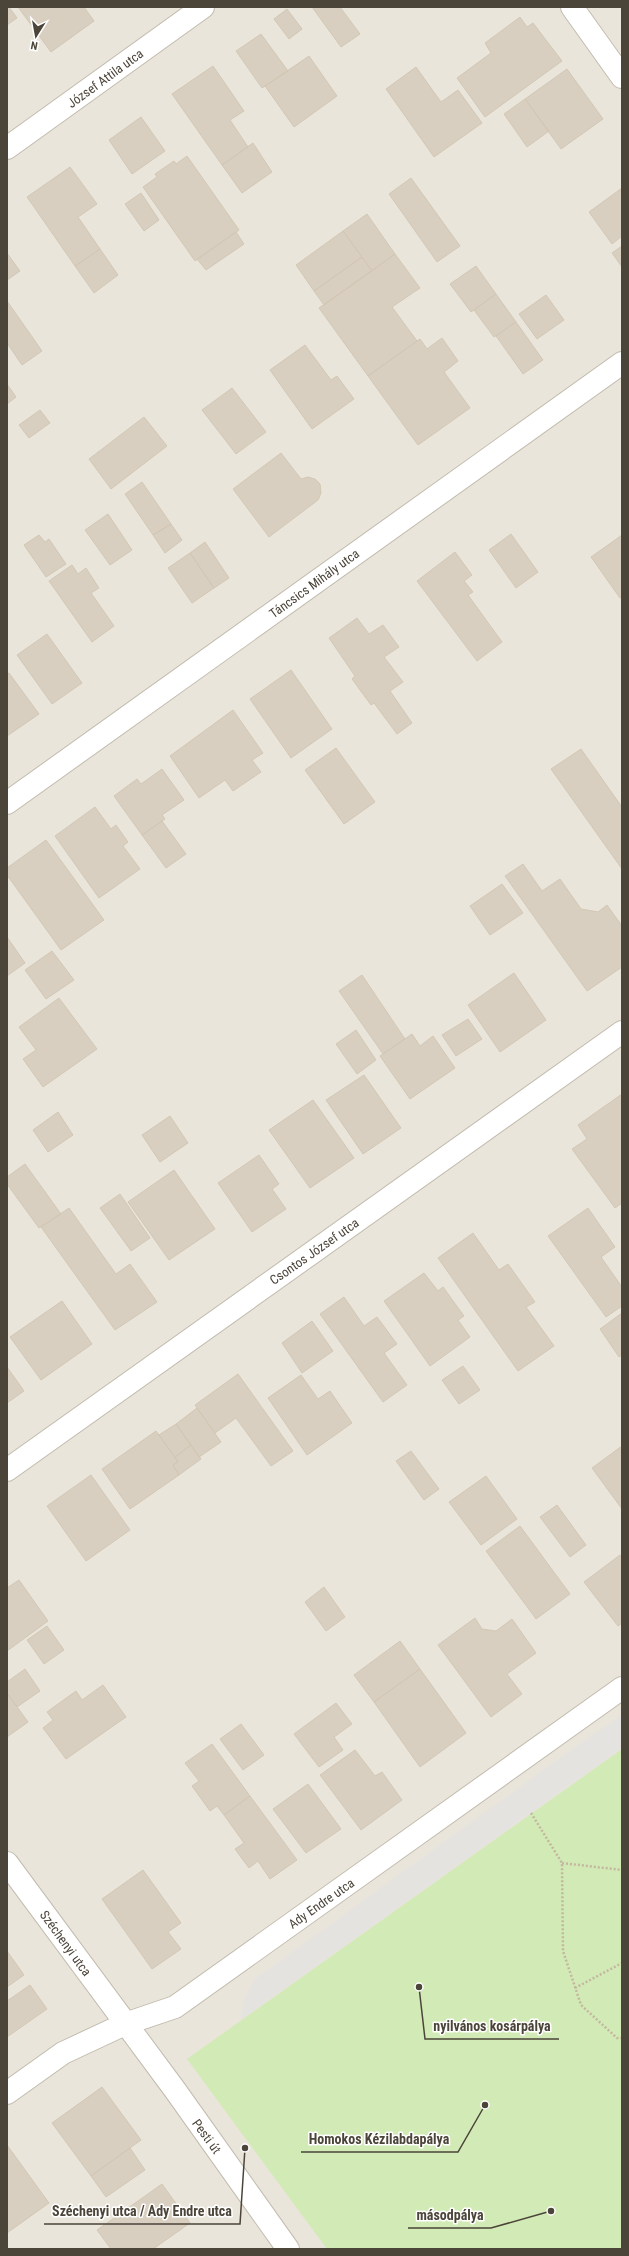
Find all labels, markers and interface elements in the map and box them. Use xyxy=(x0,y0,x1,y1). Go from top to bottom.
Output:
north arrow xyxy=(16,16,56,56)
text: N xyxy=(29,38,39,52)
street label: József Attila utca xyxy=(64,46,146,111)
street label: Táncsics Mihály utca xyxy=(266,546,362,621)
street label: Csontos József utca xyxy=(267,1215,362,1288)
street label: Ady Endre utca xyxy=(286,1875,357,1932)
street label: Széchenyi utca xyxy=(37,1908,94,1979)
callout: nyilvános kosárpálya xyxy=(425,2013,559,2039)
text: nyilvános kosárpálya xyxy=(433,2018,551,2034)
street label: Pesti út xyxy=(189,2116,224,2157)
callout: Homokos Kézilabdapálya xyxy=(301,2126,458,2152)
text: Homokos Kézilabdapálya xyxy=(309,2131,450,2147)
callout: Széchenyi utca / Ady Endre utca xyxy=(44,2198,240,2224)
callout: másodpálya xyxy=(408,2202,491,2228)
text: Széchenyi utca / Ady Endre utca xyxy=(52,2203,232,2219)
text: másodpálya xyxy=(416,2207,484,2223)

